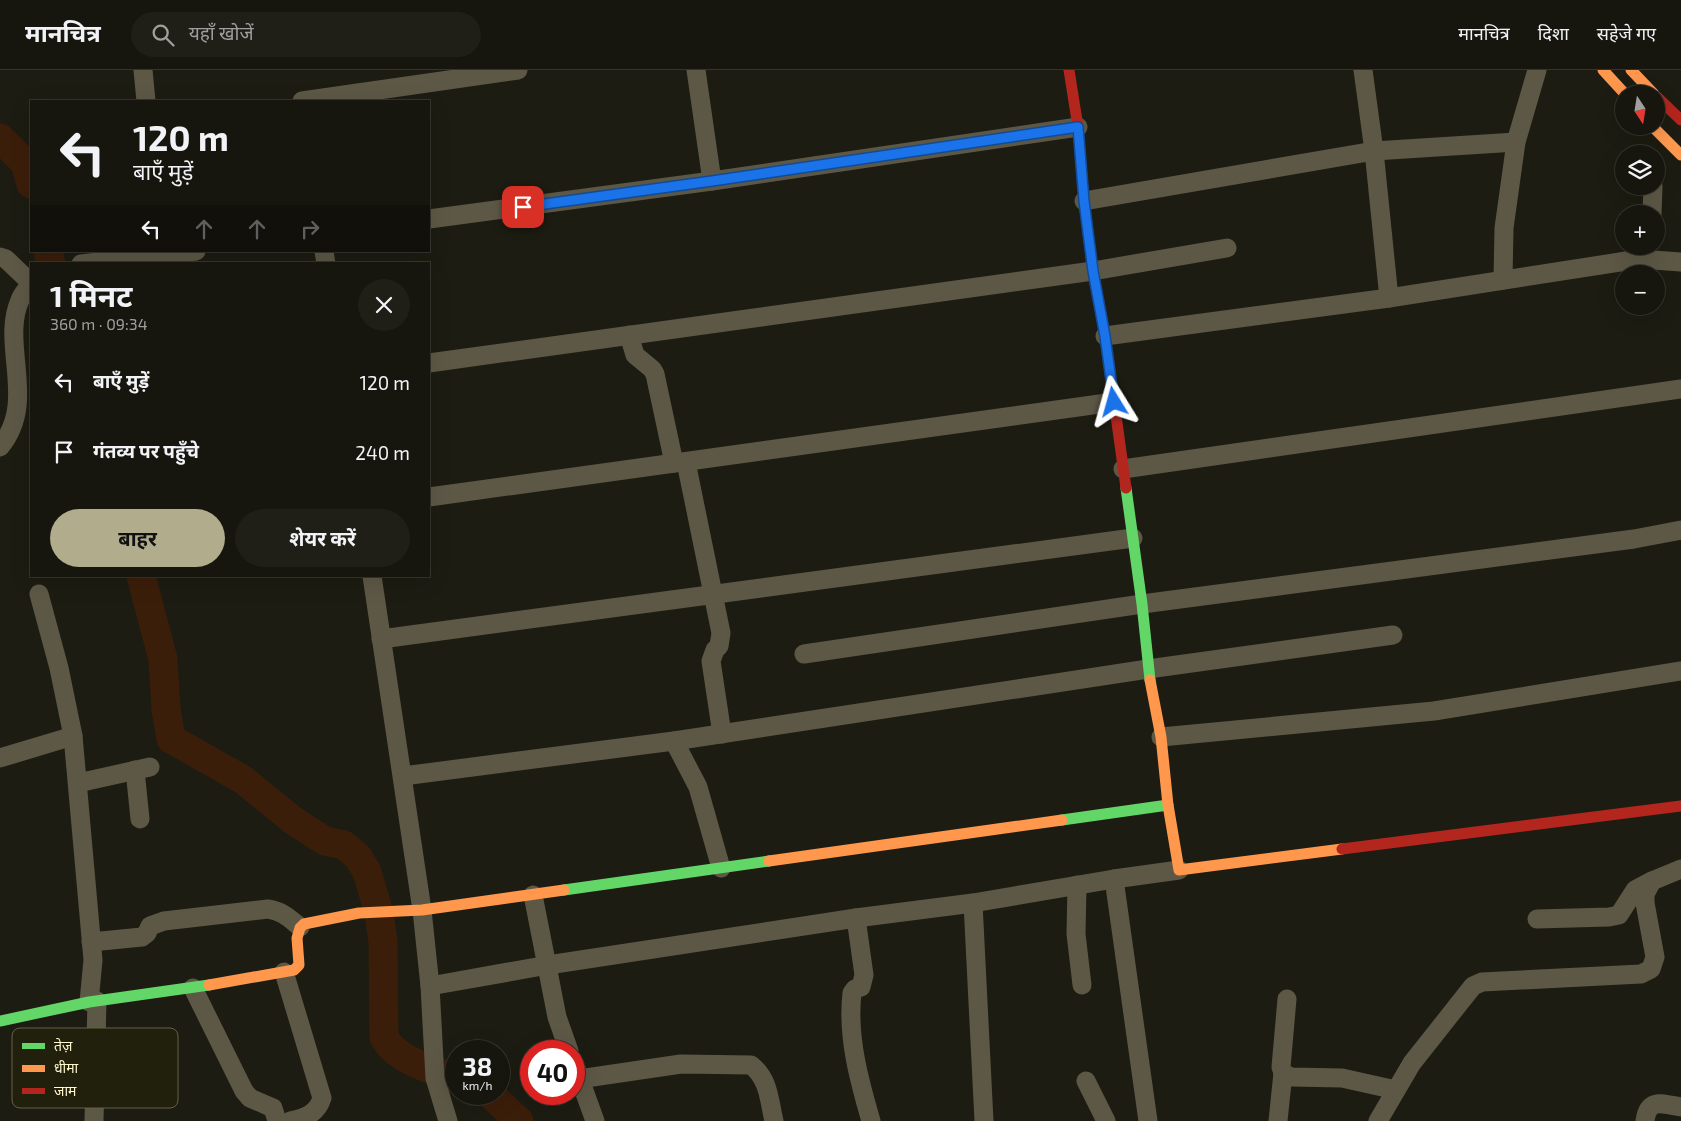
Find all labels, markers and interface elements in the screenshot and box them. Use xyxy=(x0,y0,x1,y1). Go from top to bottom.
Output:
search box xyxy=(131,12,481,57)
text: मानचित्र xyxy=(25,18,101,47)
icon: search xyxy=(149,21,177,49)
text: यहाँ खोजें xyxy=(189,21,254,44)
text: मानचित्र xyxy=(1458,22,1510,44)
text: दिशा xyxy=(1538,22,1569,44)
text: सहेजे गए xyxy=(1597,22,1656,44)
north arrow xyxy=(1615,85,1665,135)
map controls xyxy=(1615,85,1665,315)
text: 120 m xyxy=(133,116,229,158)
icon: left xyxy=(50,120,115,185)
button: layers xyxy=(1615,145,1665,195)
text: बाएँ मुड़ें xyxy=(133,158,193,184)
pin xyxy=(502,186,544,228)
icon: arrive xyxy=(509,193,537,221)
button: + xyxy=(1615,205,1665,255)
icon: left xyxy=(137,215,165,243)
icon: ahead xyxy=(190,215,218,243)
icon: ahead xyxy=(243,215,271,243)
icon: right xyxy=(296,215,324,243)
button: − xyxy=(1615,265,1665,315)
text: 1 मिनट xyxy=(50,277,132,313)
button: close xyxy=(358,279,410,331)
text: 360 m · 09:34 xyxy=(50,314,148,333)
icon: left xyxy=(50,368,78,396)
text: बाएँ मुड़ें xyxy=(93,369,149,392)
text: 120 m xyxy=(359,371,410,394)
position arrow xyxy=(1087,375,1139,427)
icon: arrive xyxy=(50,438,78,466)
text: गंतव्य पर पहुँचे xyxy=(93,439,199,462)
text: 240 m xyxy=(355,441,410,464)
button: बाहर xyxy=(50,509,225,567)
button: शेयर करें xyxy=(235,509,410,567)
legend xyxy=(12,1028,178,1108)
text: तेज़ xyxy=(54,1037,73,1054)
speed limit sign: 40 xyxy=(520,1040,585,1105)
text: 38 xyxy=(463,1051,492,1081)
text: धीमा xyxy=(54,1059,79,1076)
text: km/h xyxy=(463,1078,492,1092)
text: जाम xyxy=(54,1082,77,1099)

